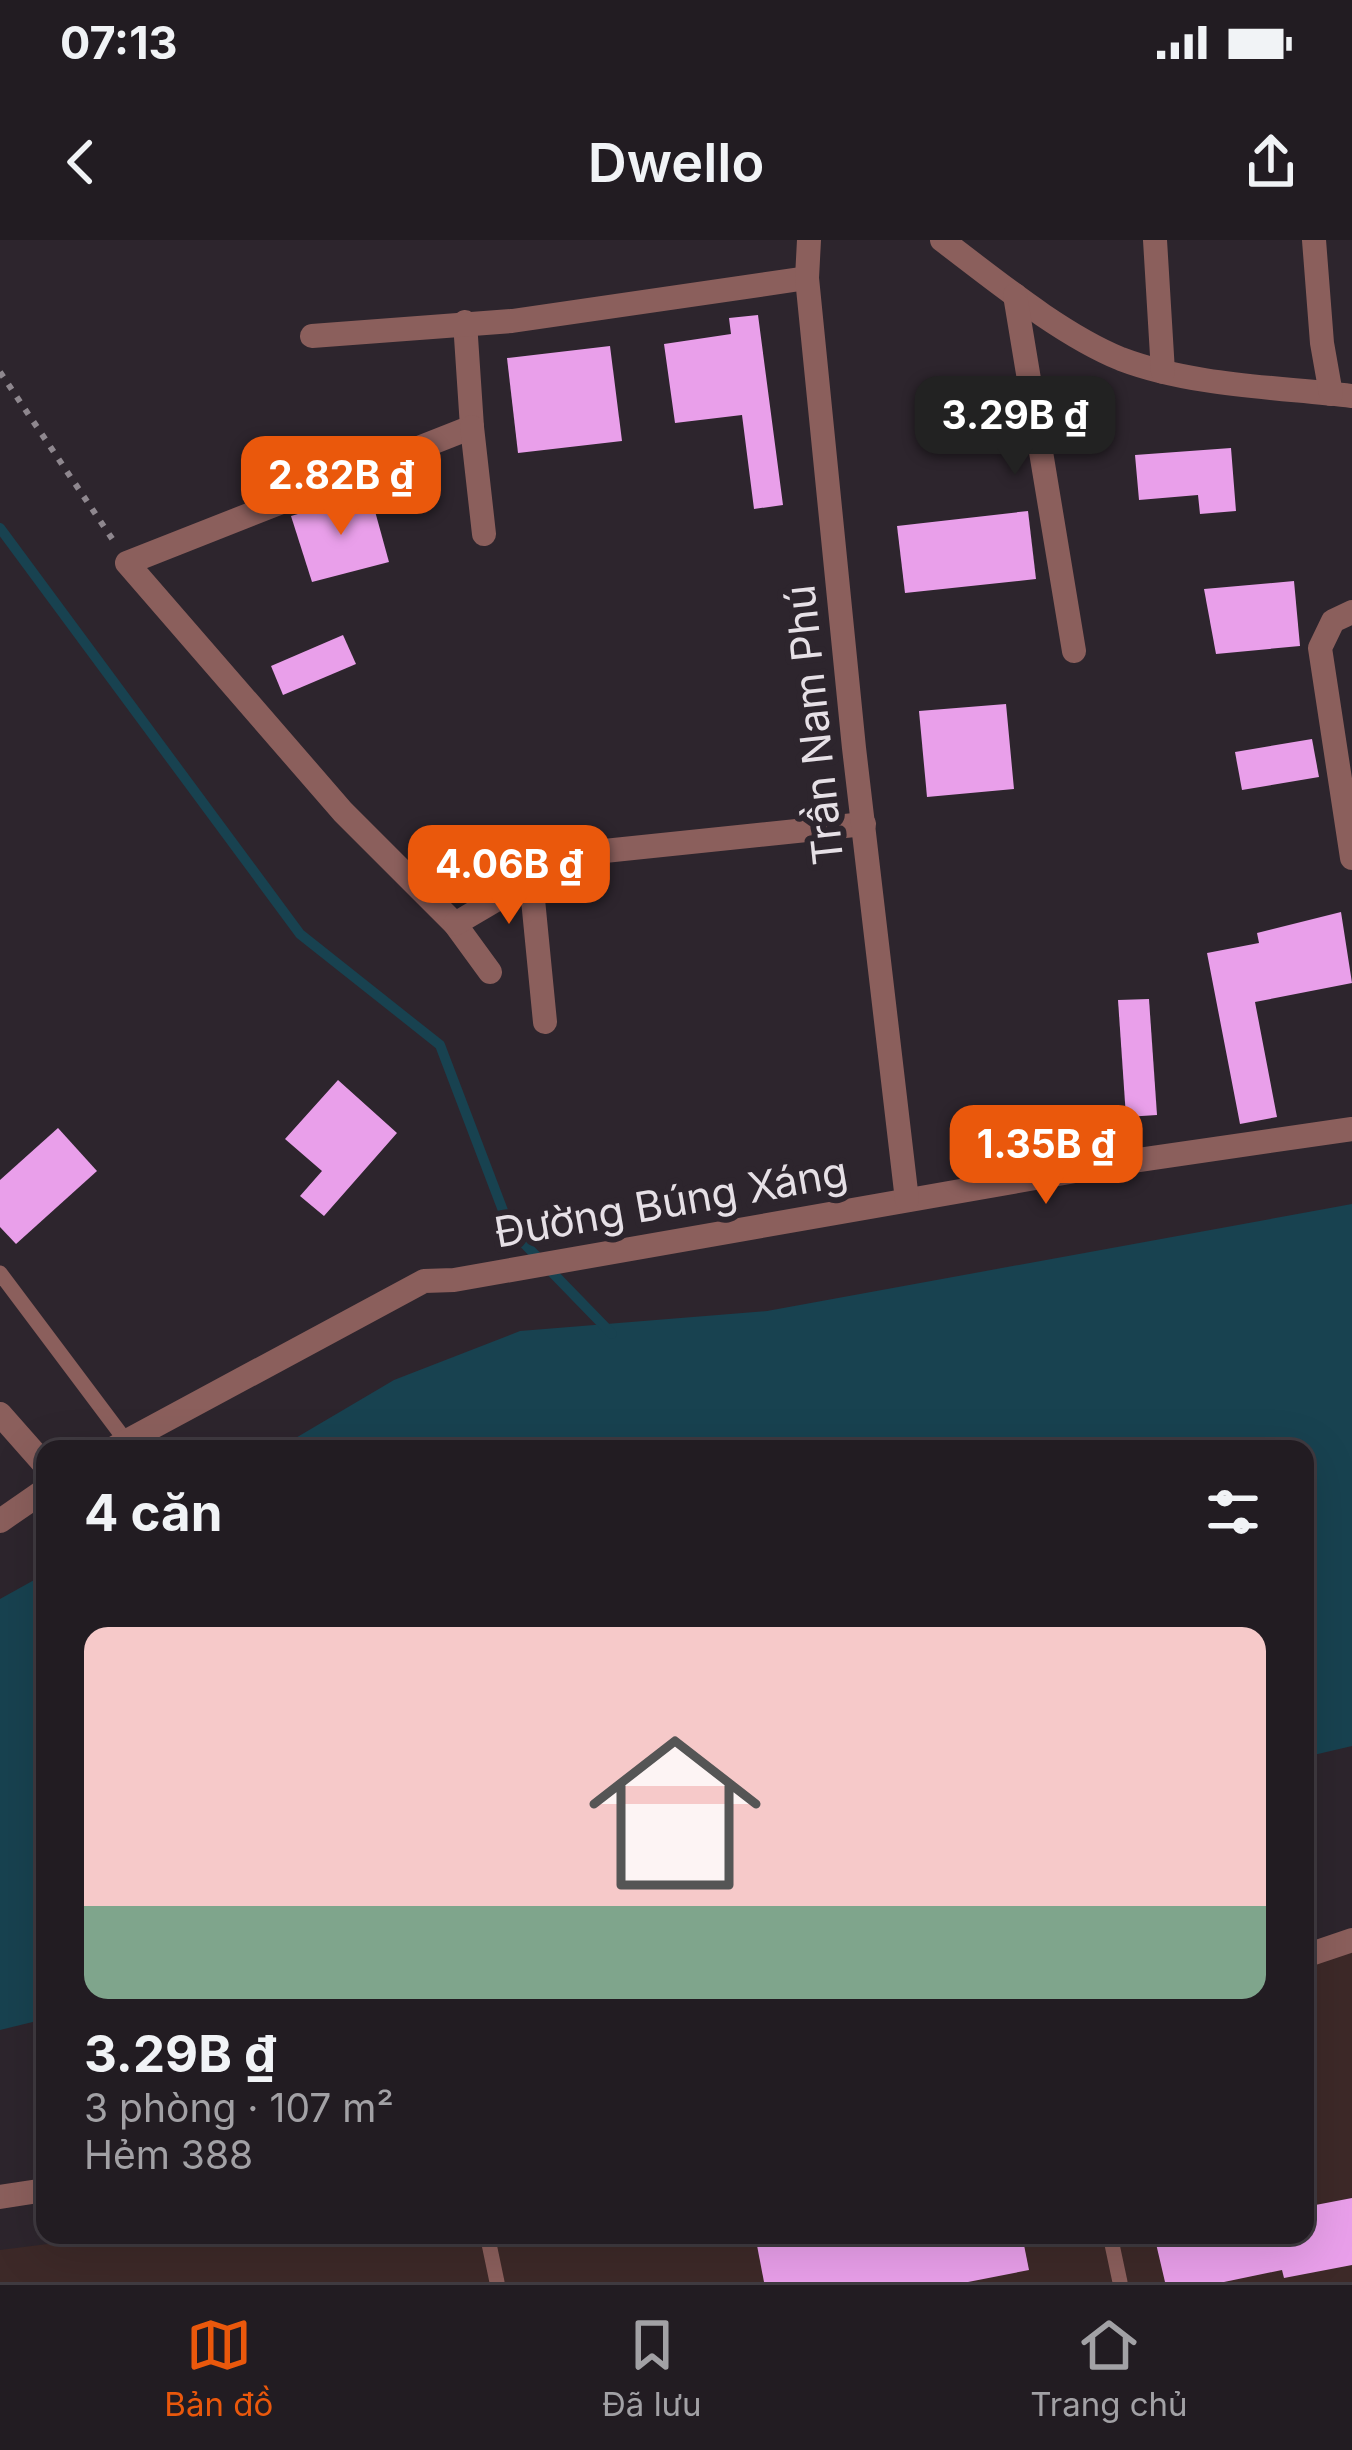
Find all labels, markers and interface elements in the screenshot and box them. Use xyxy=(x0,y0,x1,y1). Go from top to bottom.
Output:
text: 07:13 xyxy=(60,15,178,70)
icon: back xyxy=(48,129,114,195)
icon: share xyxy=(1238,129,1304,195)
text: Dwello xyxy=(588,130,764,195)
pin: 3.29B ₫ xyxy=(904,376,1126,478)
text: 3.29B ₫ xyxy=(942,391,1088,438)
pin: 2.82B ₫ xyxy=(230,436,452,538)
text: 2.82B ₫ xyxy=(268,451,414,498)
street label: Trần Nam Phú xyxy=(773,583,854,867)
pin: 4.06B ₫ xyxy=(398,825,620,927)
text: 4.06B ₫ xyxy=(435,840,583,887)
pin: 1.35B ₫ xyxy=(935,1105,1157,1207)
text: 1.35B ₫ xyxy=(977,1120,1115,1167)
street label: Đường Búng Xáng xyxy=(490,1145,851,1258)
icon: filters xyxy=(1200,1479,1266,1545)
text: 4 căn xyxy=(84,1482,222,1543)
icon: home xyxy=(567,1705,783,1921)
text: 3.29B ₫ xyxy=(84,2023,276,2084)
text: 3 phòng · 107 m² xyxy=(84,2084,394,2131)
text: Hẻm 388 xyxy=(84,2131,253,2178)
tab: Bản đồ xyxy=(164,2312,273,2424)
tab: Đã lưu xyxy=(602,2312,702,2424)
tab: Trang chủ xyxy=(1030,2312,1188,2424)

